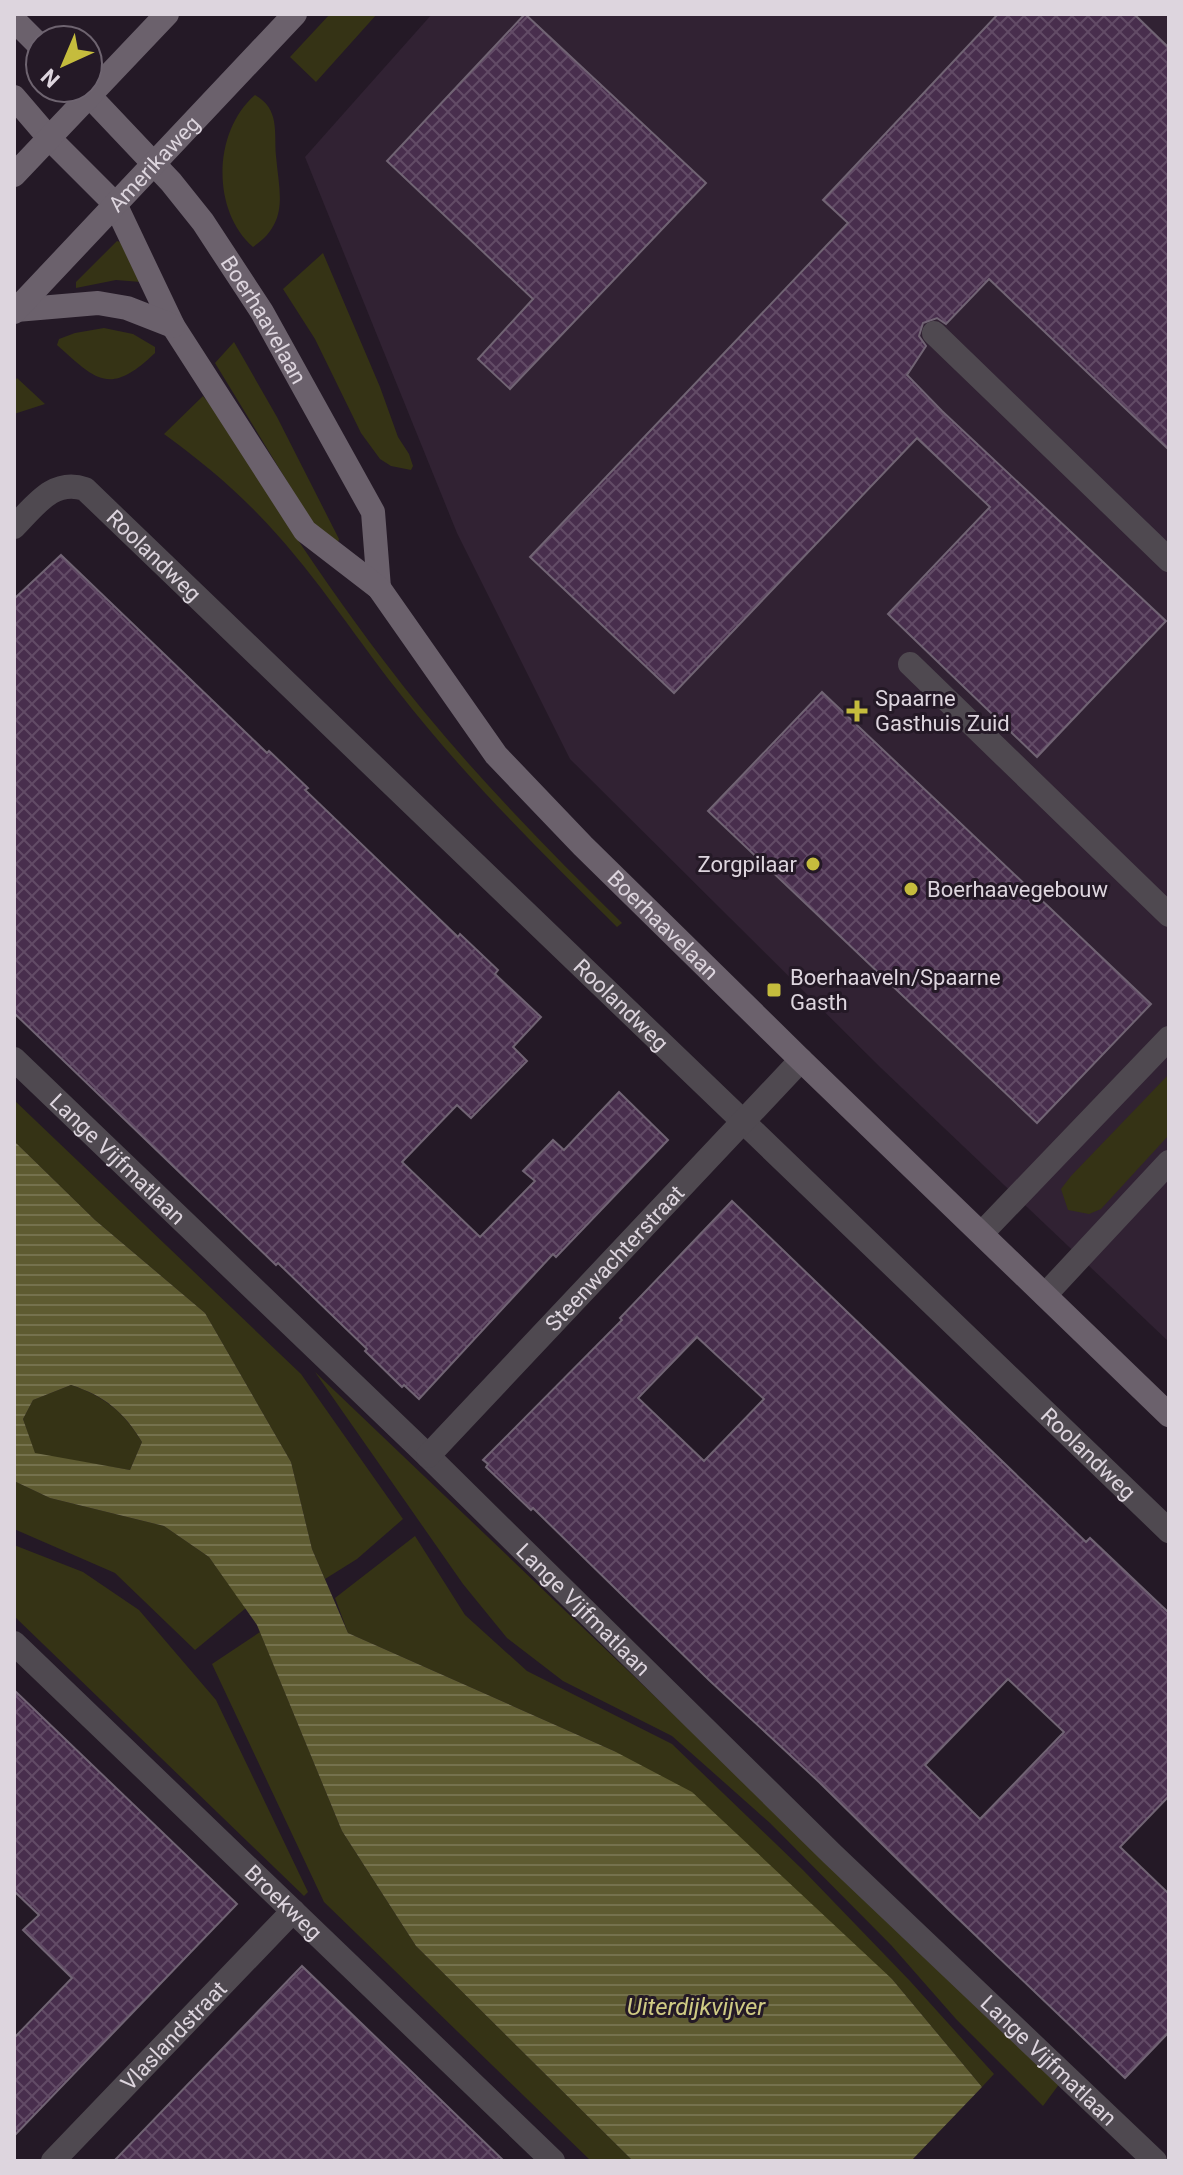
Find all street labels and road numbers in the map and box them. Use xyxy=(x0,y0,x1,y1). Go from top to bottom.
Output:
street label: Amerikaweg xyxy=(103,111,205,217)
street label: Boerhaavelaan xyxy=(216,251,311,388)
street label: Roolandweg xyxy=(101,505,206,607)
street label: Boerhaavelaan xyxy=(603,866,724,985)
street label: Roolandweg xyxy=(569,954,673,1056)
street label: Lange Vijfmatlaan xyxy=(45,1089,190,1230)
street label: Steenwachterstraat xyxy=(540,1180,689,1336)
street label: Roolandweg xyxy=(1036,1403,1140,1505)
street label: Lange Vijfmatlaan xyxy=(511,1538,655,1681)
street label: Broekweg xyxy=(240,1860,327,1945)
street label: Vlaslandstraat xyxy=(116,1976,232,2095)
street label: Lange Vijfmatlaan xyxy=(976,1990,1122,2131)

